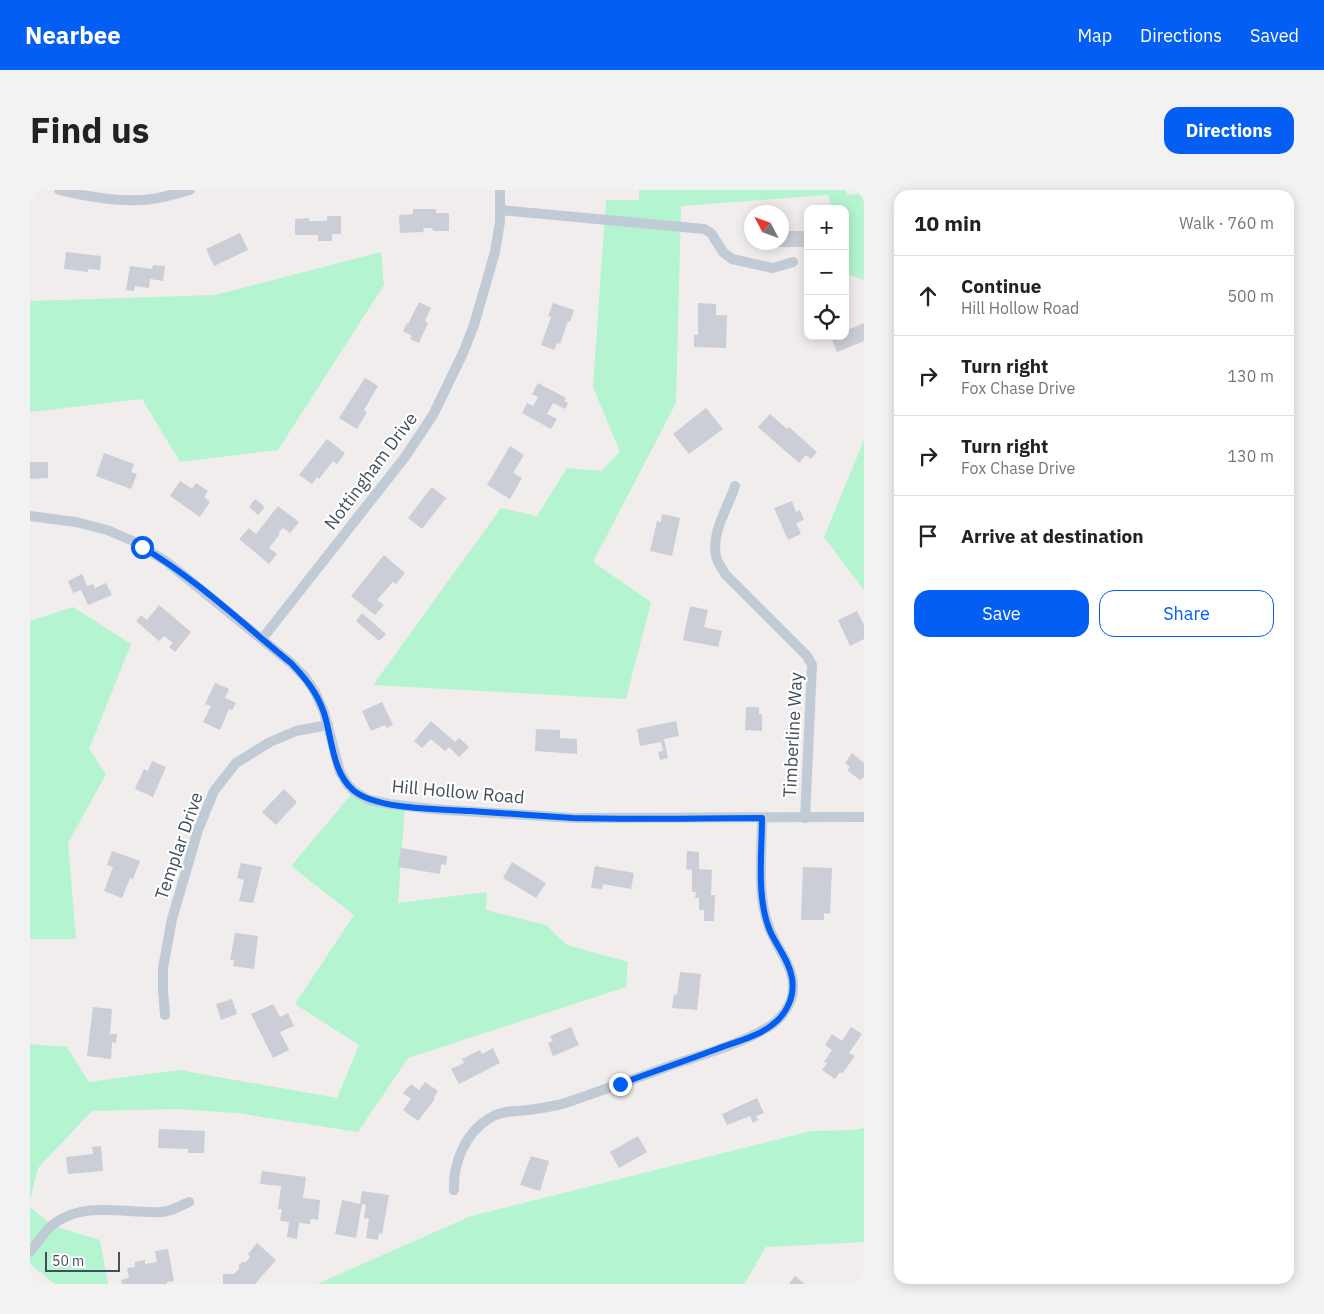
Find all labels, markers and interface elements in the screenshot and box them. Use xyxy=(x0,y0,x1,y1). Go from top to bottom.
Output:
text: Nearbee xyxy=(25,19,121,51)
text: Map xyxy=(1077,24,1112,47)
text: Directions xyxy=(1140,24,1222,47)
text: Saved xyxy=(1250,24,1299,47)
text: Find us xyxy=(30,107,149,153)
button: Directions xyxy=(1164,107,1294,154)
north arrow xyxy=(744,205,789,250)
map controls xyxy=(804,205,849,340)
button: + xyxy=(804,205,849,250)
text: 10 min xyxy=(914,209,981,237)
text: Walk · 760 m xyxy=(1179,213,1274,233)
button: − xyxy=(804,250,849,295)
text: Continue xyxy=(961,274,1041,298)
icon: ahead xyxy=(914,282,942,310)
text: 500 m xyxy=(1227,286,1274,306)
button: locate xyxy=(804,295,849,340)
text: Hill Hollow Road xyxy=(961,298,1079,318)
text: Turn right xyxy=(961,354,1048,378)
icon: right xyxy=(914,362,942,390)
text: 130 m xyxy=(1227,366,1274,386)
text: Fox Chase Drive xyxy=(961,378,1075,398)
street label: Nottingham Drive xyxy=(319,407,422,534)
text: Turn right xyxy=(961,434,1048,458)
icon: right xyxy=(914,442,942,470)
text: 130 m xyxy=(1227,446,1274,466)
text: Fox Chase Drive xyxy=(961,458,1075,478)
icon: arrive xyxy=(914,522,942,550)
text: Arrive at destination xyxy=(961,524,1144,548)
route start xyxy=(131,536,154,559)
button: Save xyxy=(914,590,1089,637)
button: Share xyxy=(1099,590,1274,637)
street label: Timberline Way xyxy=(778,672,807,798)
street label: Hill Hollow Road xyxy=(391,774,525,809)
street label: Templar Drive xyxy=(149,789,208,903)
route end xyxy=(609,1073,632,1096)
scale bar xyxy=(45,1249,120,1272)
text: 50 m xyxy=(52,1252,84,1270)

